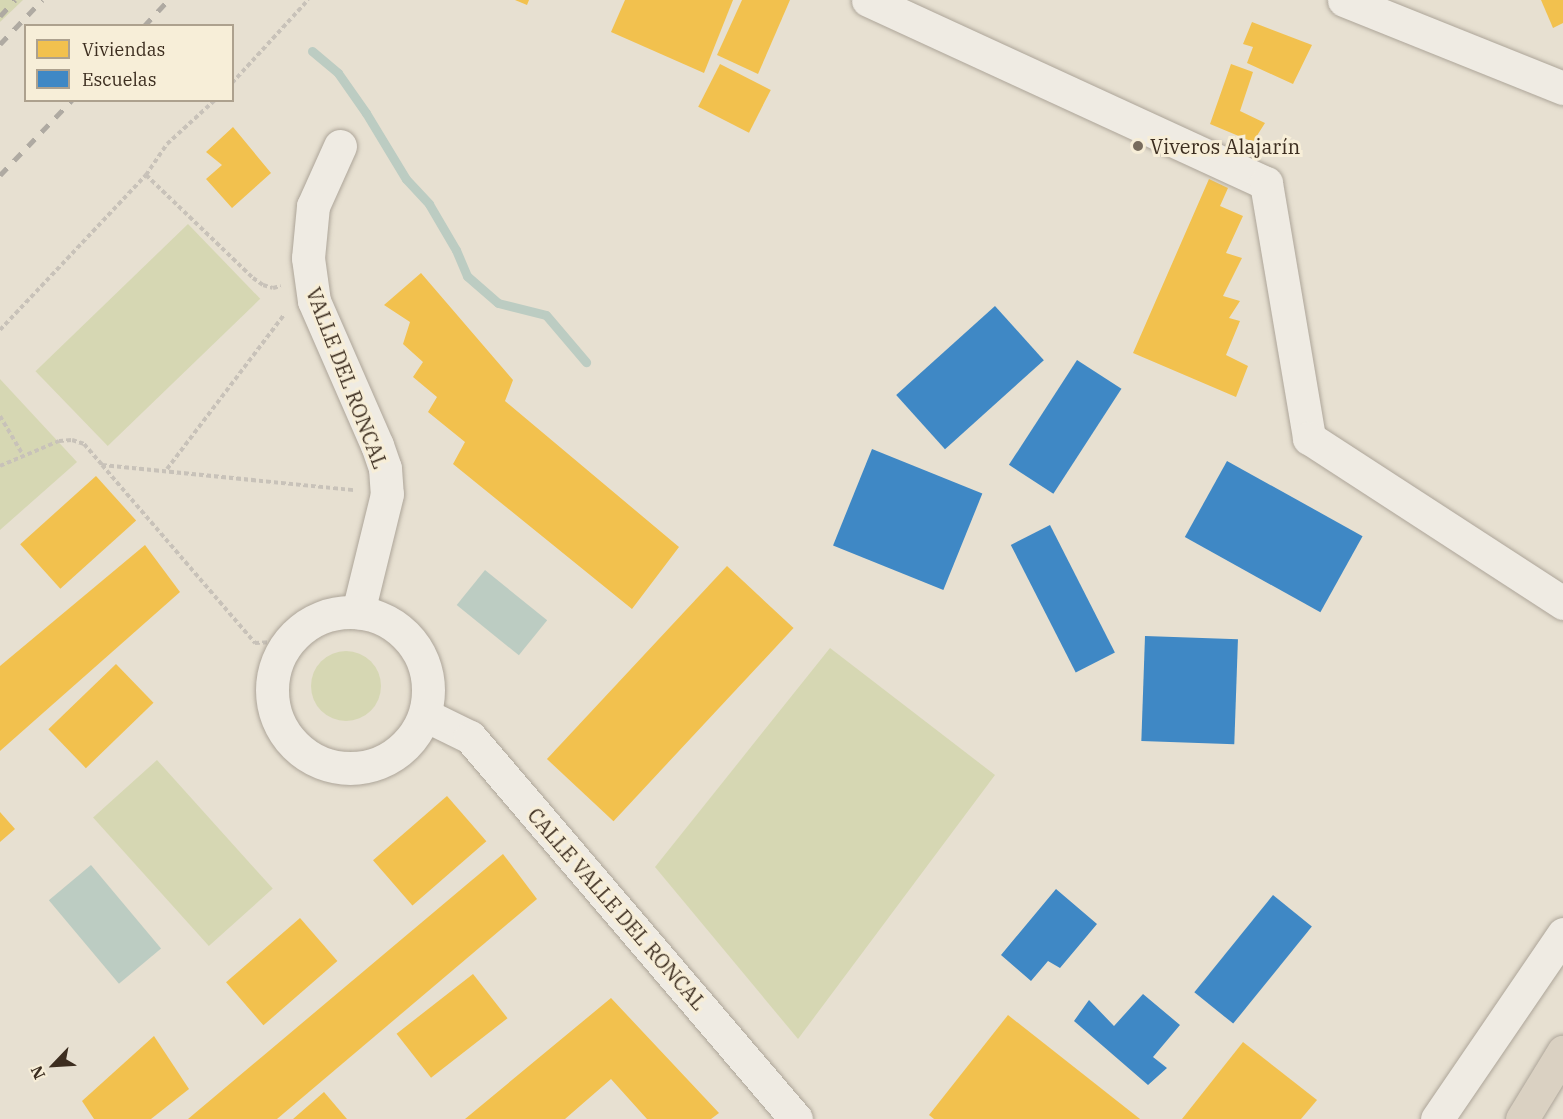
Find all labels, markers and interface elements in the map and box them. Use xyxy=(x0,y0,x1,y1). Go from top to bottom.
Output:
legend xyxy=(24,24,234,102)
text: Viviendas xyxy=(82,38,165,61)
text: Escuelas xyxy=(82,68,156,91)
place label: Viveros Alajarín xyxy=(1150,134,1300,158)
marker: Viveros Alajarín xyxy=(1131,139,1145,153)
street label: VALLE DEL RONCAL xyxy=(301,284,393,472)
street label: CALLE VALLE DEL RONCAL xyxy=(523,803,711,1015)
north arrow xyxy=(24,1035,84,1095)
text: N xyxy=(26,1063,49,1083)

